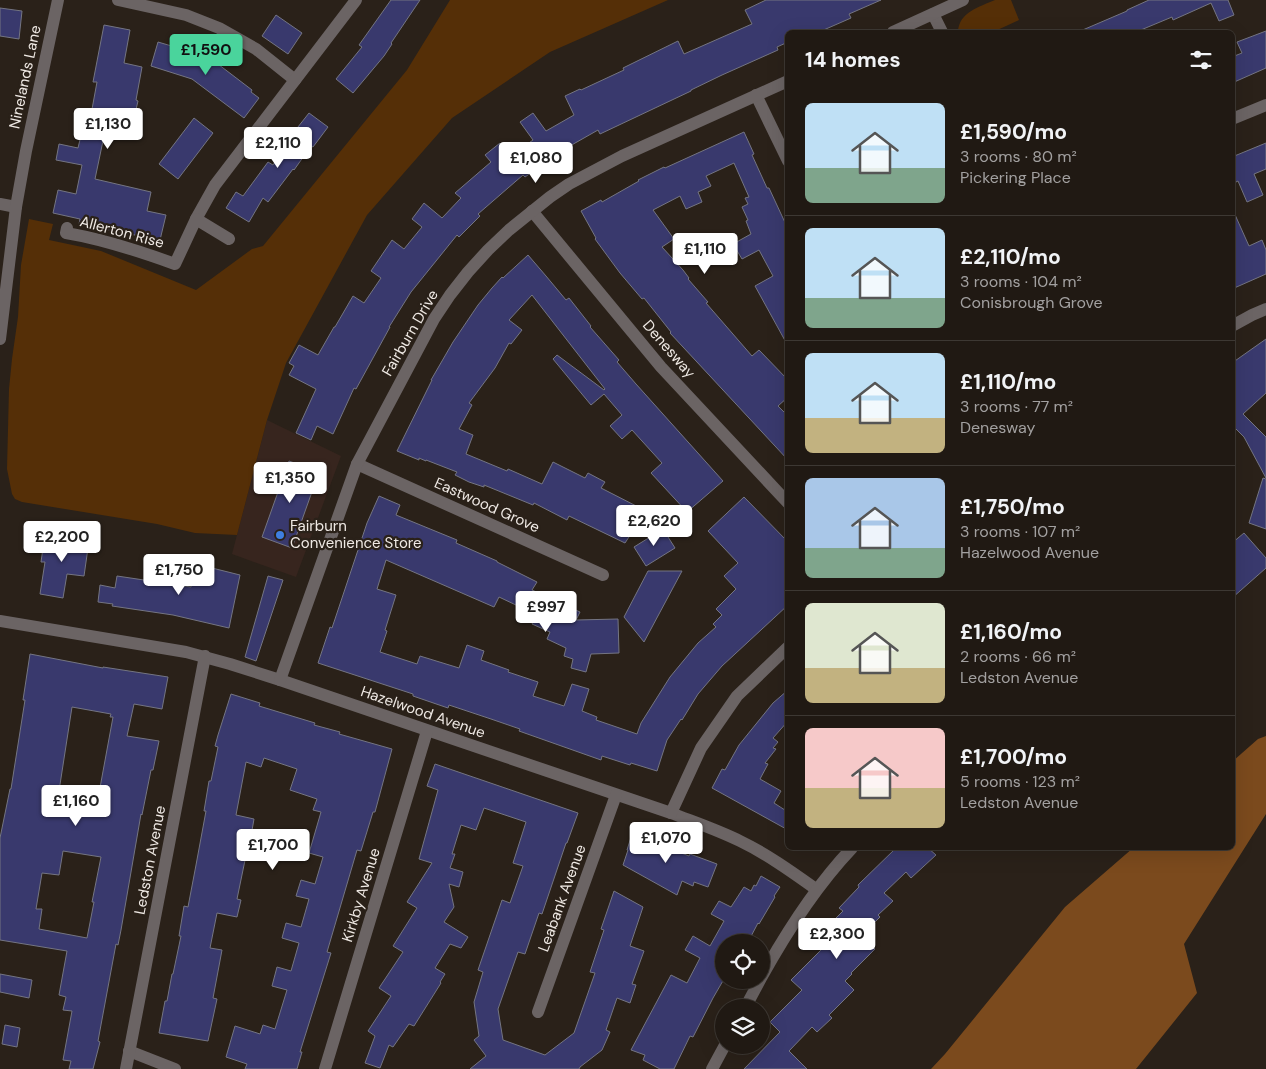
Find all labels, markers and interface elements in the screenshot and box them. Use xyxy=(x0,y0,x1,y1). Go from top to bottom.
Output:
street label: Ninelands Lane xyxy=(4,23,46,131)
pin: £1,590 xyxy=(165,34,247,76)
text: £1,590 xyxy=(181,39,231,60)
text: 14 homes xyxy=(805,46,901,74)
icon: filters xyxy=(1187,46,1215,74)
pin: £1,130 xyxy=(67,108,149,150)
text: £1,130 xyxy=(85,113,131,134)
text: £1,590/mo xyxy=(960,118,1067,146)
icon: home xyxy=(845,123,905,183)
pin: £2,110 xyxy=(237,126,319,169)
text: £2,110 xyxy=(255,132,301,153)
pin: £1,080 xyxy=(495,142,577,184)
text: 3 rooms · 80 m² xyxy=(960,146,1077,167)
text: £1,080 xyxy=(510,147,562,168)
text: Pickering Place xyxy=(960,167,1071,188)
street label: Allerton Rise xyxy=(78,211,166,253)
pin: £1,110 xyxy=(664,232,746,275)
text: £1,110 xyxy=(684,238,726,259)
text: £2,110/mo xyxy=(960,243,1061,271)
icon: home xyxy=(845,248,905,308)
text: 3 rooms · 104 m² xyxy=(960,271,1082,292)
street label: Fairburn Drive xyxy=(377,286,443,380)
text: Conisbrough Grove xyxy=(960,292,1103,313)
street label: Denesway xyxy=(638,316,700,383)
text: £1,110/mo xyxy=(960,368,1056,396)
icon: home xyxy=(845,373,905,433)
text: 3 rooms · 77 m² xyxy=(960,396,1073,417)
text: Denesway xyxy=(960,417,1035,438)
pin: £1,350 xyxy=(249,462,331,504)
text: £1,350 xyxy=(265,467,315,488)
street label: Eastwood Grove xyxy=(431,473,543,537)
text: £1,750/mo xyxy=(960,493,1065,521)
icon: home xyxy=(845,498,905,558)
pin: £2,620 xyxy=(613,504,695,547)
text: £2,620 xyxy=(627,510,681,531)
place label: Fairburn Convenience Store xyxy=(290,516,422,553)
pin: £2,200 xyxy=(21,520,103,563)
text: 3 rooms · 107 m² xyxy=(960,521,1080,542)
text: £2,200 xyxy=(35,526,89,547)
marker: Fairburn Convenience Store xyxy=(274,529,286,541)
text: Hazelwood Avenue xyxy=(960,542,1099,563)
pin: £1,750 xyxy=(138,554,220,596)
text: £1,750 xyxy=(154,559,204,580)
pin: £997 xyxy=(516,590,576,633)
text: £997 xyxy=(527,596,565,617)
text: £1,160/mo xyxy=(960,618,1062,646)
icon: home xyxy=(845,623,905,683)
text: 2 rooms · 66 m² xyxy=(960,646,1076,667)
text: Ledston Avenue xyxy=(960,667,1078,688)
street label: Hazelwood Avenue xyxy=(358,681,488,743)
text: £1,700/mo xyxy=(960,743,1067,771)
icon: home xyxy=(845,748,905,808)
text: 5 rooms · 123 m² xyxy=(960,771,1080,792)
pin: £1,160 xyxy=(35,784,117,827)
text: £1,160 xyxy=(52,790,100,811)
text: Ledston Avenue xyxy=(960,792,1078,813)
street label: Ledston Avenue xyxy=(130,804,170,916)
pin: £1,070 xyxy=(625,822,707,864)
text: £1,070 xyxy=(641,827,691,848)
pin: £1,700 xyxy=(232,828,314,871)
text: £1,700 xyxy=(248,834,298,855)
street label: Leabank Avenue xyxy=(533,842,591,954)
street label: Kirkby Avenue xyxy=(337,845,385,945)
pin: £2,300 xyxy=(796,918,878,960)
text: £2,300 xyxy=(809,923,865,944)
map controls xyxy=(715,934,770,1054)
button: locate xyxy=(715,934,770,989)
button: layers xyxy=(715,999,770,1054)

